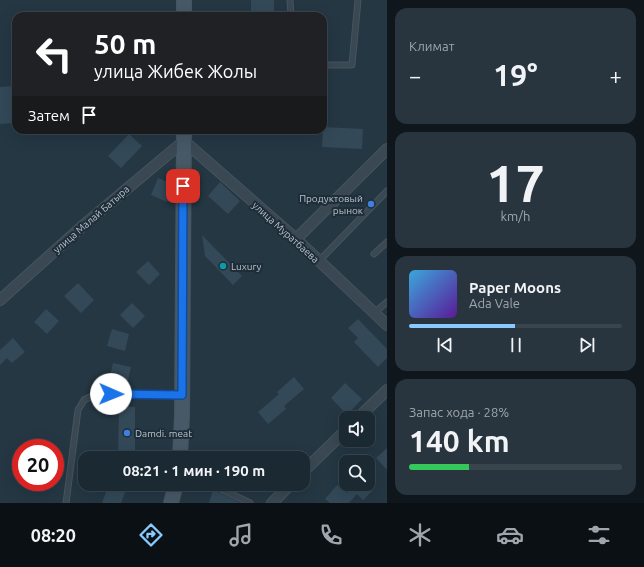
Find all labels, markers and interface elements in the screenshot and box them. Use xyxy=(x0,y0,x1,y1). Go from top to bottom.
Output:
icon: left xyxy=(28,28,80,80)
text: 50 m xyxy=(94,28,156,59)
text: Климат xyxy=(409,39,454,53)
text: 19° xyxy=(493,58,538,92)
text: улица Жибек Жолы xyxy=(94,61,257,81)
text: − xyxy=(409,63,421,88)
text: + xyxy=(610,63,622,88)
icon: arrive xyxy=(78,104,100,126)
text: Затем xyxy=(28,107,70,124)
text: 17 xyxy=(486,154,545,212)
pin xyxy=(166,169,200,203)
icon: arrive xyxy=(172,175,194,197)
street label: улица Малай Батыра xyxy=(51,183,131,255)
place label: Продуктовый рынок xyxy=(299,193,363,216)
marker: Продуктовый рынок xyxy=(366,199,376,209)
street label: улица Муратбаева xyxy=(250,200,321,265)
text: km/h xyxy=(500,209,531,223)
marker: Luxury xyxy=(218,261,228,271)
place label: Luxury xyxy=(231,261,262,272)
text: Paper Moons xyxy=(469,279,561,296)
text: Ada Vale xyxy=(469,296,520,310)
icon: previous xyxy=(434,334,456,356)
icon: pause xyxy=(505,334,527,356)
icon: next xyxy=(576,334,598,356)
position arrow xyxy=(90,373,132,415)
text: Запас хода · 28% xyxy=(409,405,509,419)
map controls xyxy=(339,411,375,491)
button: sound xyxy=(339,411,375,447)
text: 140 km xyxy=(409,424,510,458)
marker: Damdi. meat xyxy=(122,428,132,438)
place label: Damdi. meat xyxy=(135,428,192,439)
speed limit sign: 20 xyxy=(12,439,64,491)
button: search xyxy=(339,455,375,491)
text: 08:21 · 1 мин · 190 m xyxy=(123,462,265,479)
icon: directions xyxy=(137,521,165,549)
icon: music xyxy=(227,521,255,549)
icon: phone xyxy=(317,521,345,549)
icon: climate xyxy=(406,521,434,549)
icon: car xyxy=(496,521,524,549)
icon: filters xyxy=(585,521,613,549)
text: 08:20 xyxy=(31,525,76,545)

